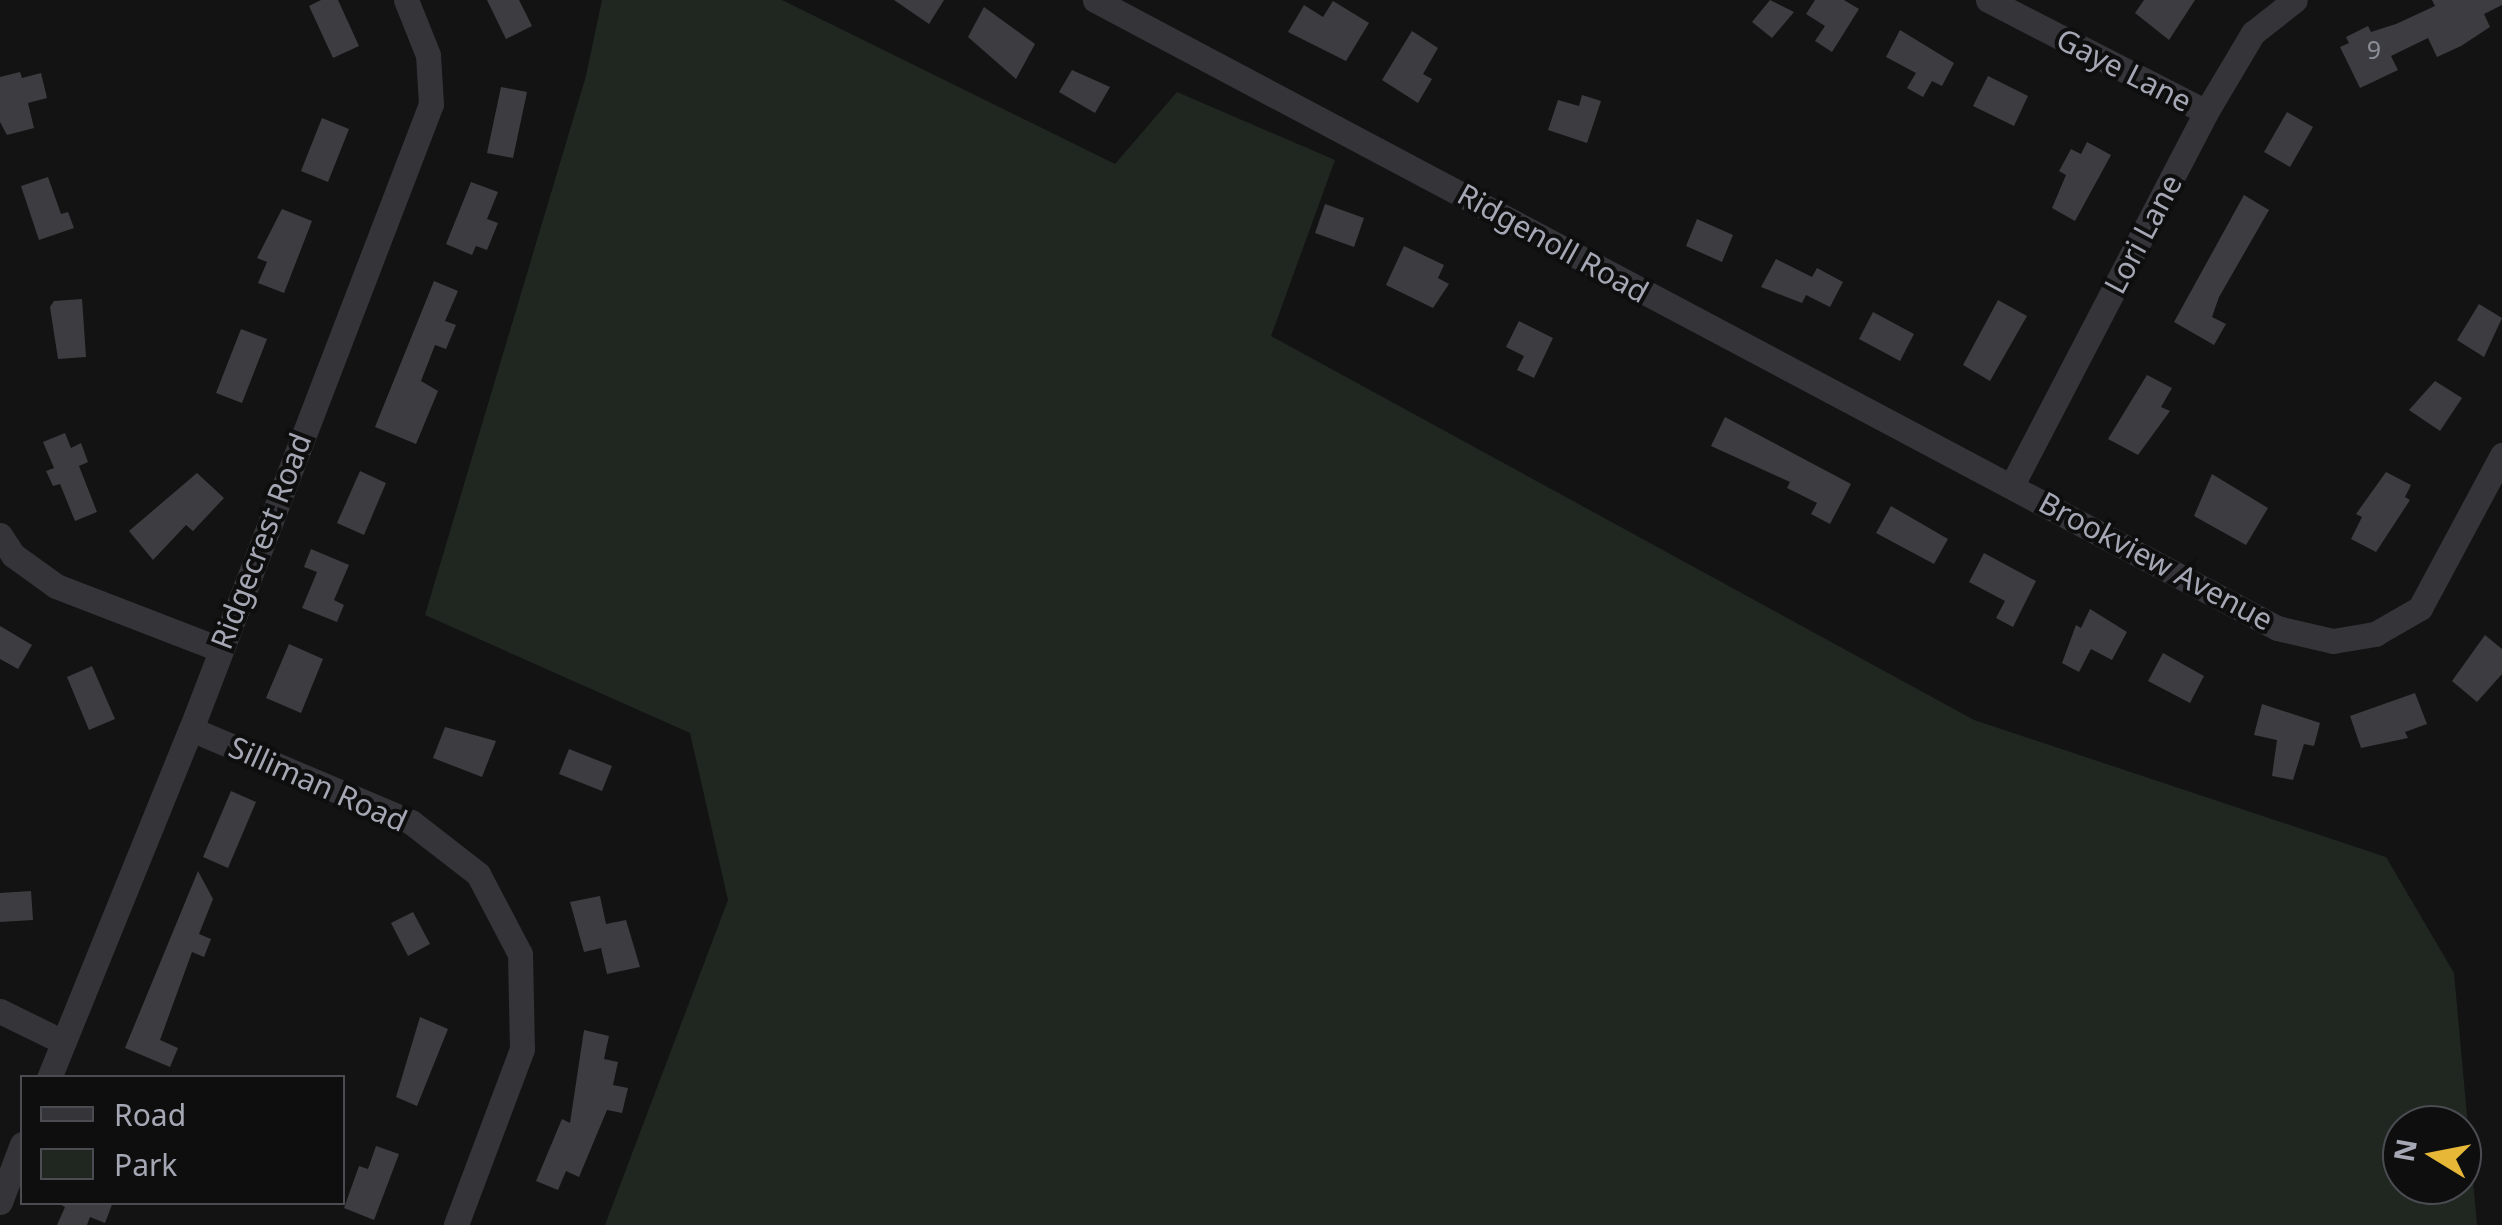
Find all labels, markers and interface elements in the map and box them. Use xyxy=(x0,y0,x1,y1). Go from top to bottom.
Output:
street label: Gaye Lane xyxy=(2050,21,2198,119)
house number: 9 xyxy=(2367,34,2381,64)
street label: Lori Lane xyxy=(2097,168,2189,300)
street label: Ridgenoll Road xyxy=(1451,176,1655,310)
street label: Ridgecrest Road xyxy=(203,428,319,654)
street label: Brookview Avenue xyxy=(2033,484,2279,638)
street label: Silliman Road xyxy=(224,729,412,839)
legend xyxy=(20,1075,345,1205)
text: Road xyxy=(114,1094,186,1135)
north arrow xyxy=(2382,1105,2482,1205)
text: N xyxy=(2384,1136,2425,1165)
text: Park xyxy=(114,1144,177,1185)

